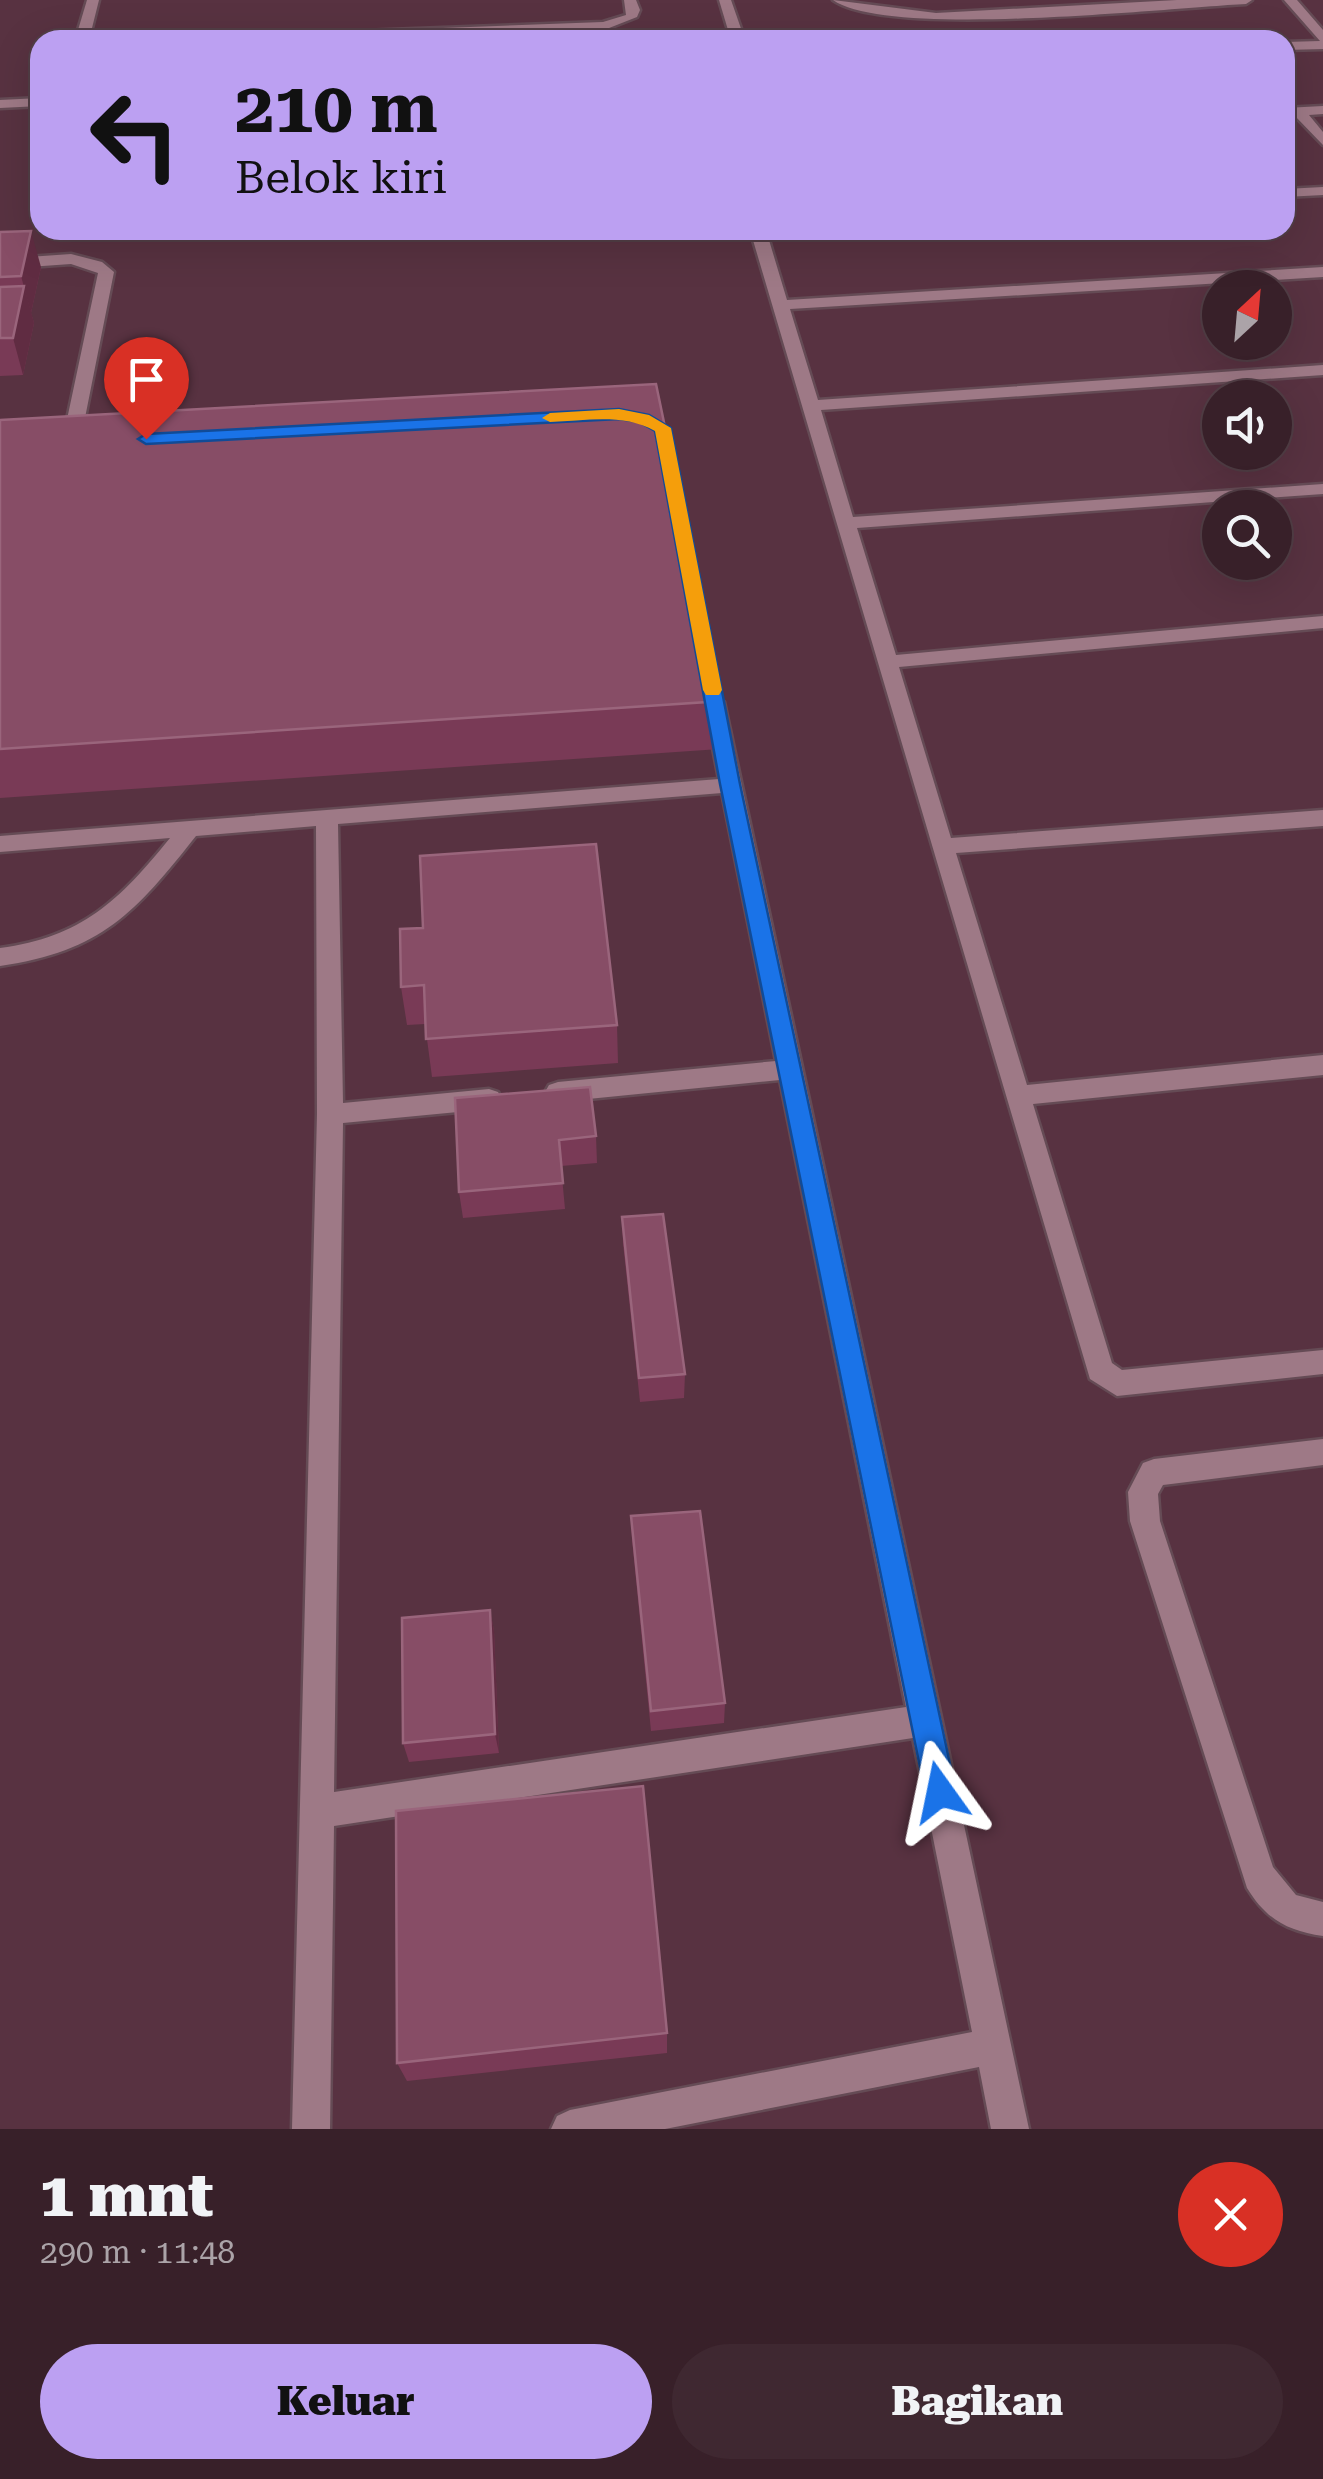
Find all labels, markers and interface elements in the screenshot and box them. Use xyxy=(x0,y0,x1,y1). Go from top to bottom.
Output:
text: 210 m xyxy=(235,67,438,149)
icon: left xyxy=(70,70,200,200)
text: Belok kiri xyxy=(235,151,447,204)
north arrow xyxy=(1202,270,1292,360)
map controls xyxy=(1202,270,1292,580)
pin xyxy=(104,337,189,440)
icon: arrive xyxy=(119,352,174,407)
button: sound xyxy=(1202,380,1292,470)
button: search xyxy=(1202,490,1292,580)
position arrow xyxy=(888,1740,992,1844)
text: 1 mnt xyxy=(40,2160,213,2231)
button: close xyxy=(1178,2162,1283,2267)
text: 290 m · 11:48 xyxy=(40,2233,235,2271)
button: Keluar xyxy=(40,2344,652,2459)
button: Bagikan xyxy=(672,2344,1283,2459)

